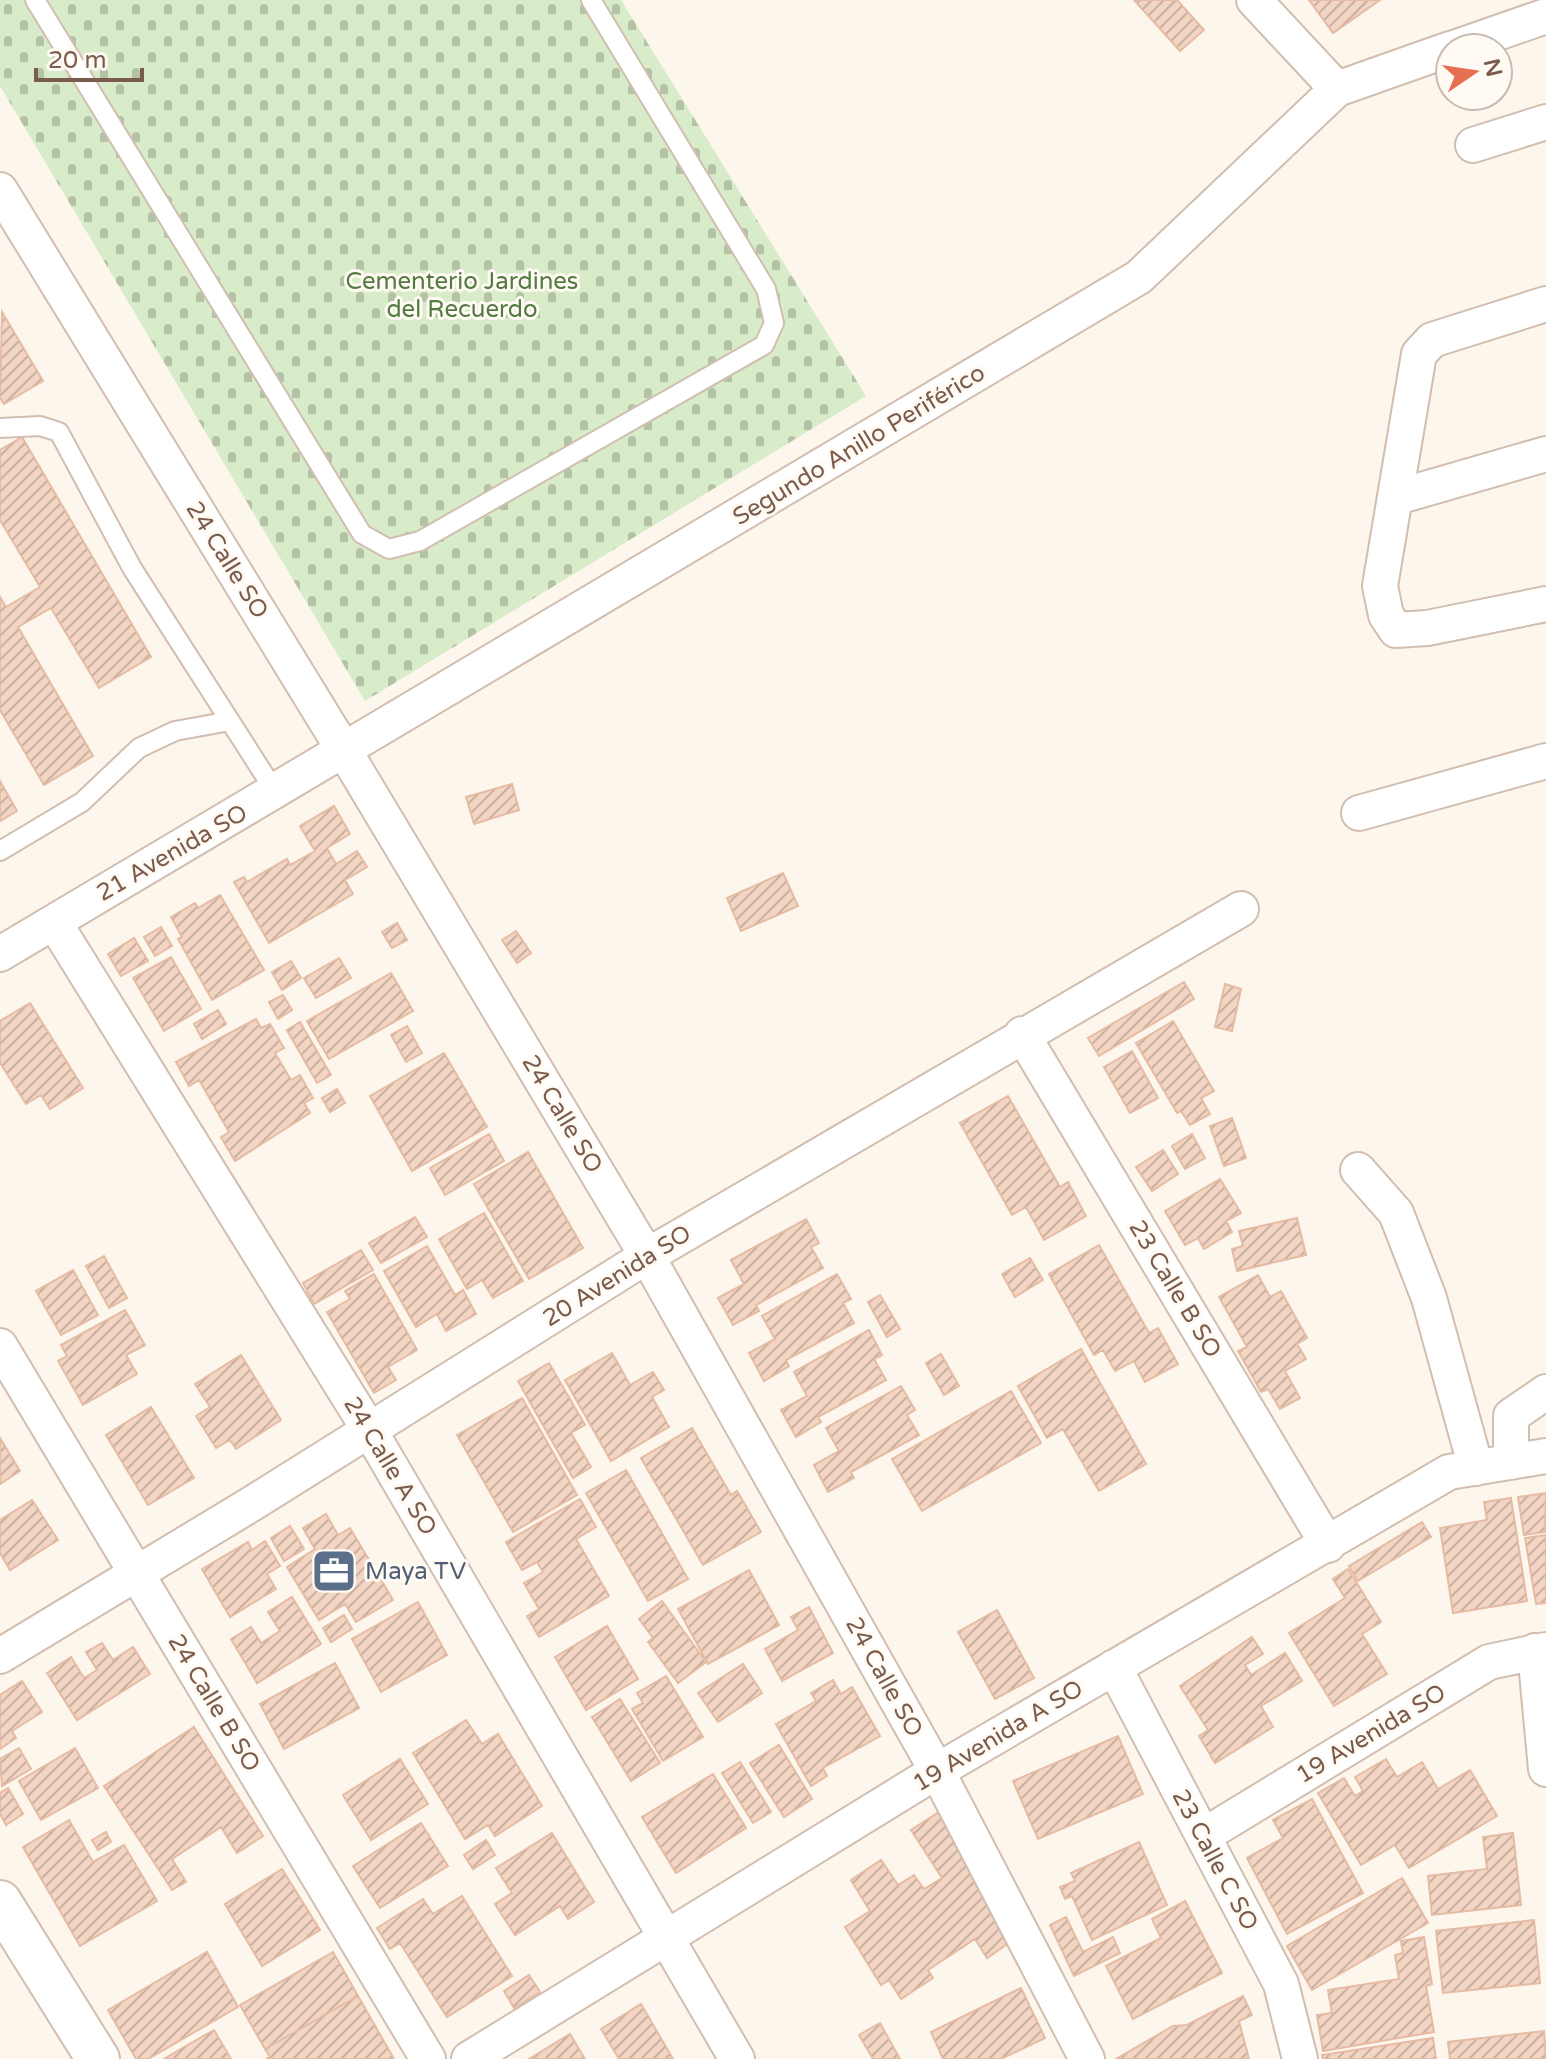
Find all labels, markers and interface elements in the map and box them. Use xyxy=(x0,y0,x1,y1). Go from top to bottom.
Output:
scale bar xyxy=(36,32,142,82)
north arrow xyxy=(1434,32,1514,112)
text: 20 m xyxy=(48,46,106,75)
text: N xyxy=(1478,56,1507,79)
park label: Cementerio Jardines del Recuerdo xyxy=(346,267,578,324)
street label: Segundo Anillo Periférico xyxy=(728,358,990,532)
street label: 24 Calle SO xyxy=(180,496,274,624)
street label: 21 Avenida SO xyxy=(91,798,253,908)
street label: 24 Calle SO xyxy=(515,1050,609,1178)
street label: 23 Calle B SO xyxy=(1123,1215,1227,1363)
street label: 20 Avenida SO xyxy=(538,1219,696,1333)
street label: 24 Calle A SO xyxy=(337,1391,443,1541)
office icon: Maya TV xyxy=(310,1547,358,1595)
place label: Maya TV xyxy=(365,1557,466,1586)
street label: 24 Calle SO xyxy=(839,1612,929,1742)
street label: 24 Calle B SO xyxy=(162,1629,266,1777)
street label: 19 Avenida A SO xyxy=(908,1674,1088,1798)
street label: 19 Avenida SO xyxy=(1291,1678,1451,1790)
street label: 23 Calle C SO xyxy=(1166,1785,1264,1935)

